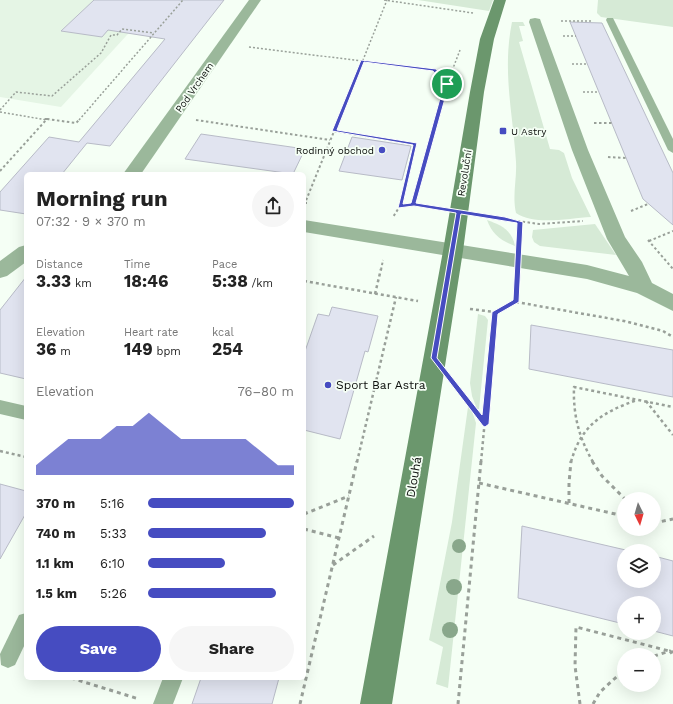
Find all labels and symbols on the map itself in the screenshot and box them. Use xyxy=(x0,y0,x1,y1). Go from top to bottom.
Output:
street label: Pod Vrchem xyxy=(173,60,216,114)
pin xyxy=(430,67,464,101)
marker: U Astry xyxy=(498,126,508,136)
place label: U Astry xyxy=(511,126,547,137)
place label: Rodinný obchod xyxy=(296,145,374,156)
marker: Rodinný obchod xyxy=(377,145,387,155)
street label: Revoluční xyxy=(455,149,474,197)
place label: Sport Bar Astra xyxy=(336,378,426,392)
marker: Sport Bar Astra xyxy=(323,380,333,390)
street label: Dlouhá xyxy=(404,455,425,498)
north arrow xyxy=(617,492,661,536)

